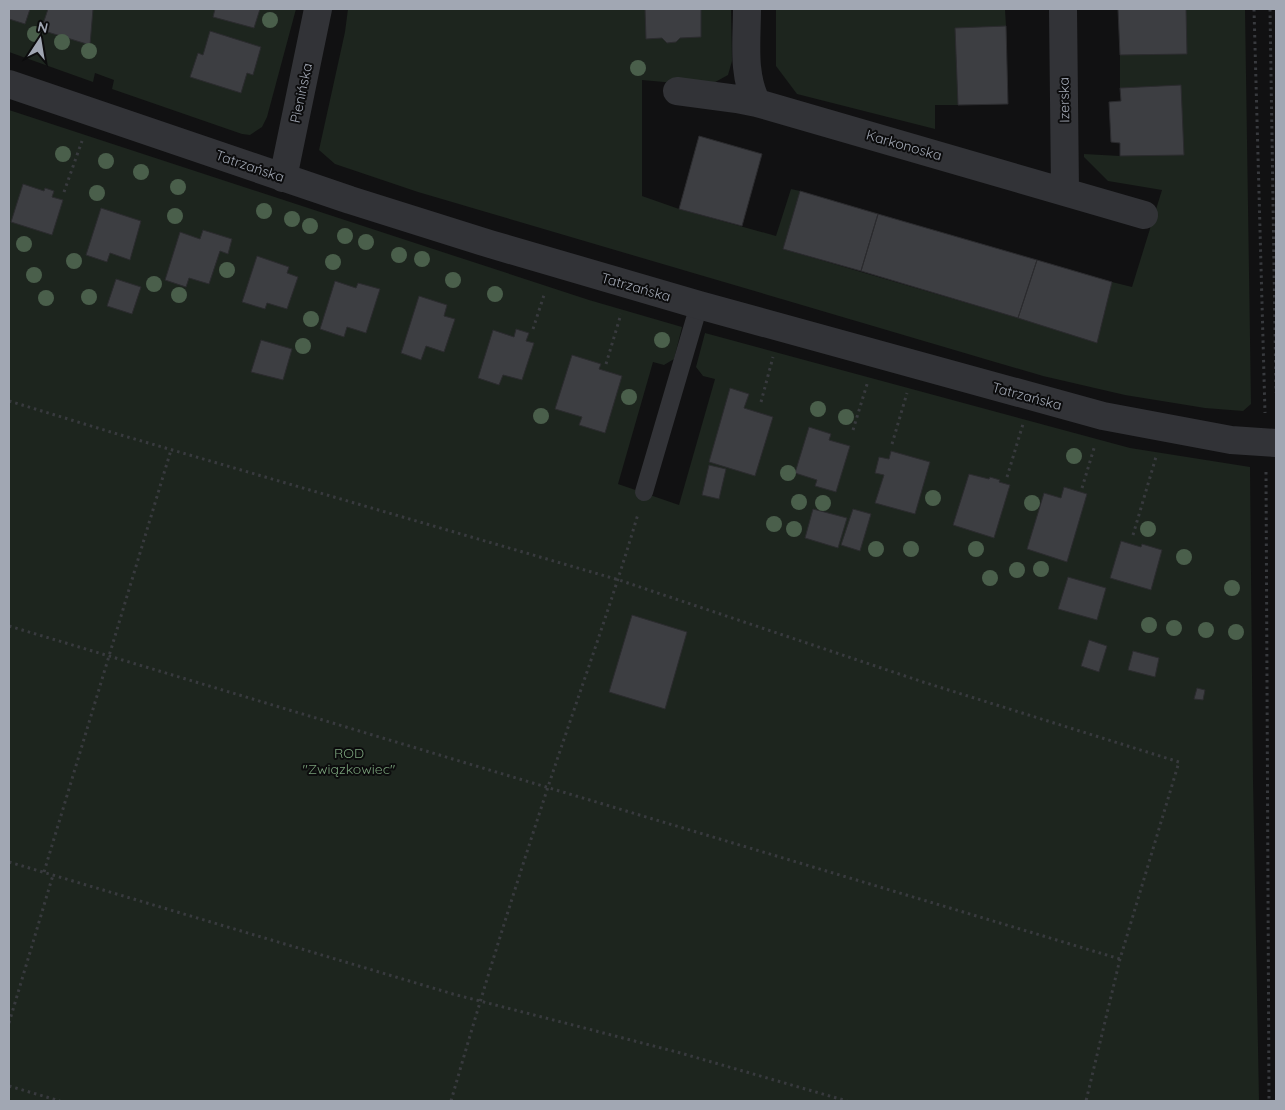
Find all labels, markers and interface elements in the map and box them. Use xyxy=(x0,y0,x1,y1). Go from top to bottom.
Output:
north arrow xyxy=(15,15,65,65)
text: N xyxy=(36,17,50,37)
street label: Pienińska xyxy=(286,61,316,125)
street label: Izerska xyxy=(1055,77,1073,123)
street label: Karkonoska xyxy=(864,126,944,164)
street label: Tatrzańska xyxy=(213,146,287,186)
street label: Tatrzańska xyxy=(599,269,673,305)
street label: Tatrzańska xyxy=(990,378,1064,414)
park label: ROD "Związkowiec" xyxy=(303,744,395,778)

